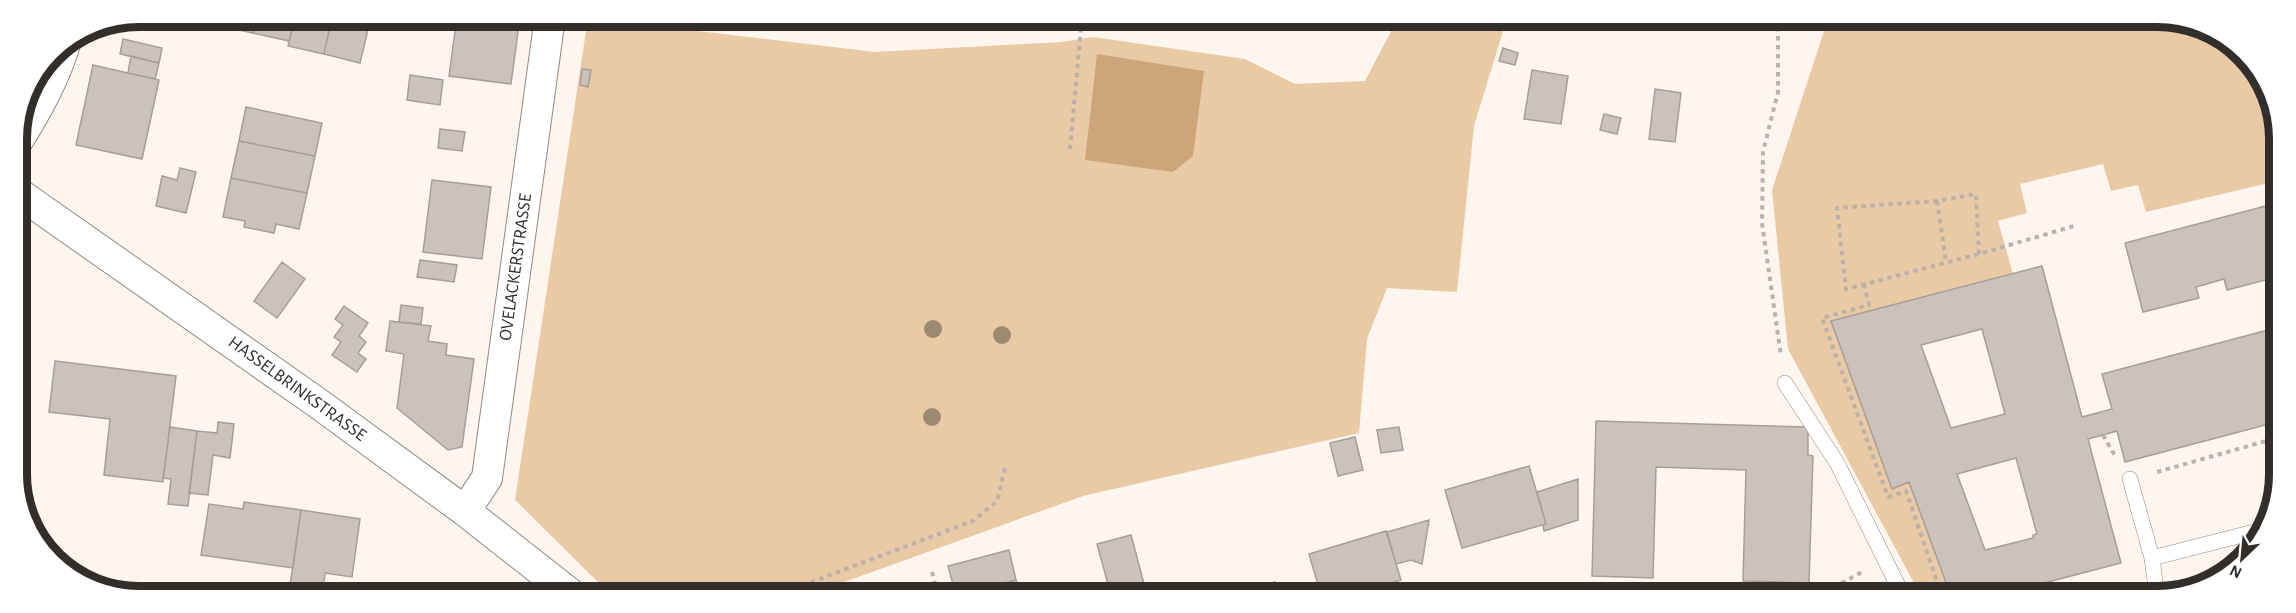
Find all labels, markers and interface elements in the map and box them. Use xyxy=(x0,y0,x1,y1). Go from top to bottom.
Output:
street label: OVELACKERSTRASSE xyxy=(497,192,535,342)
street label: HASSELBRINKSTRASSE xyxy=(225,333,370,445)
north arrow xyxy=(2212,529,2272,589)
text: N xyxy=(2227,562,2244,581)

